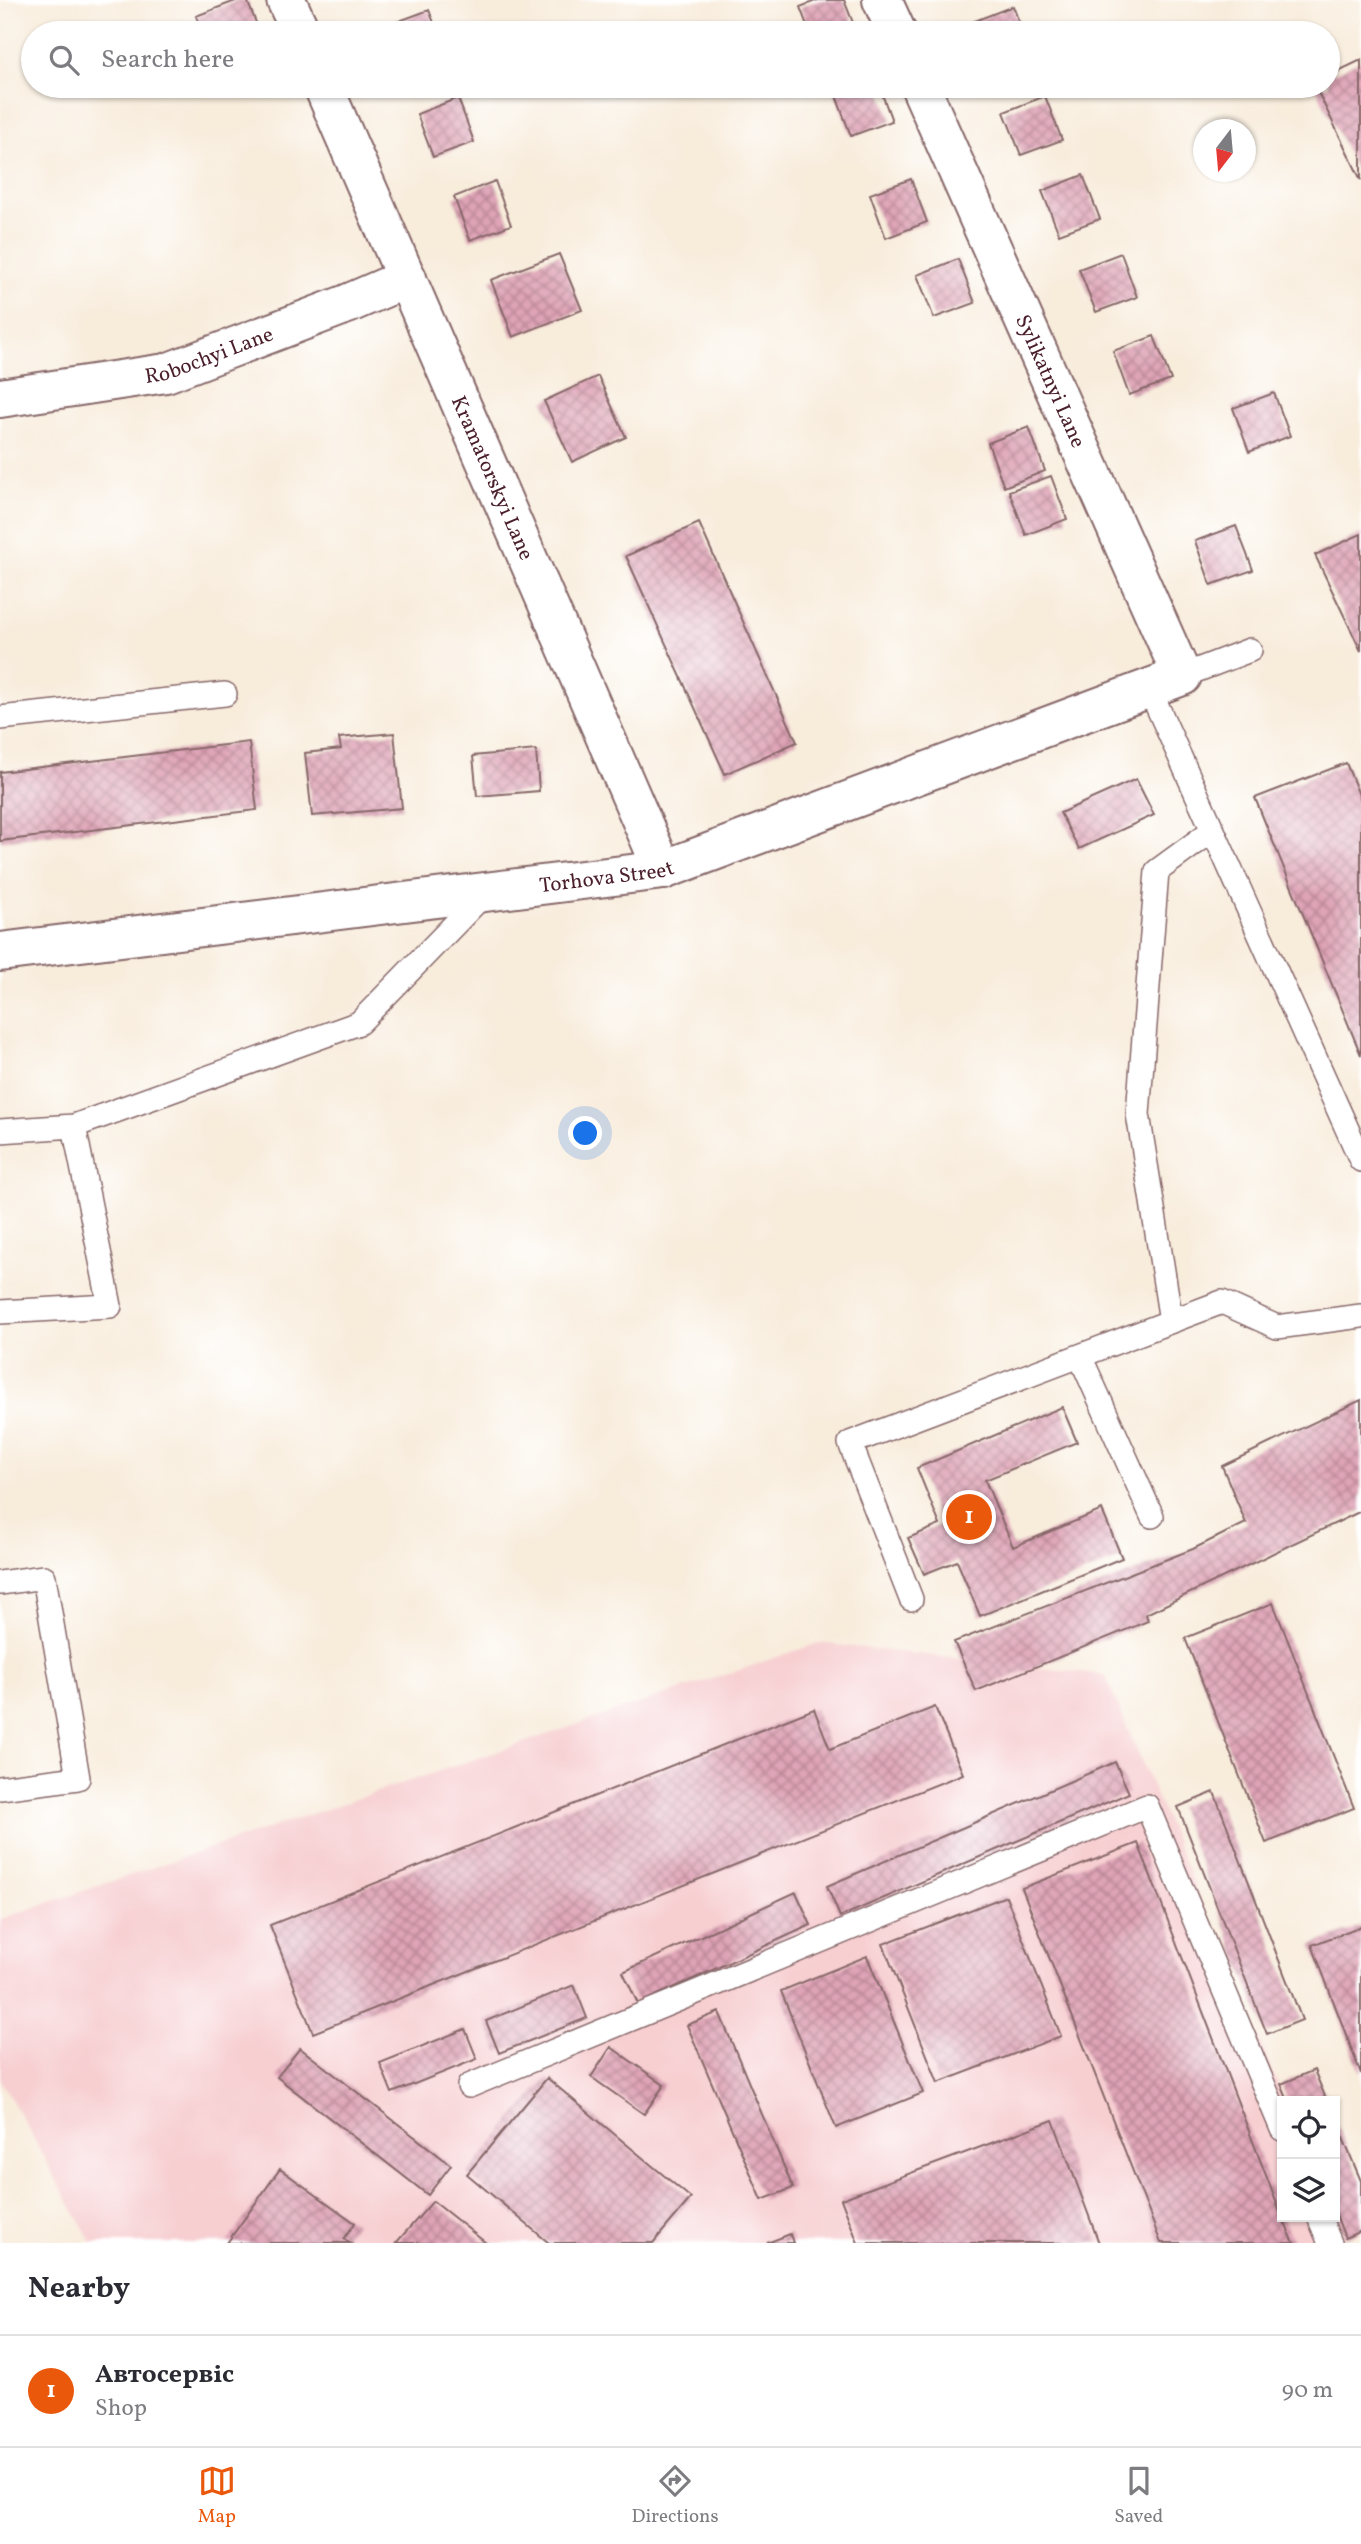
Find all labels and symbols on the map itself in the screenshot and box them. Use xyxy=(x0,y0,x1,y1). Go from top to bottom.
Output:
north arrow xyxy=(1193,119,1256,182)
street label: Sylikatnyi Lane xyxy=(1007,310,1092,453)
street label: Robochyi Lane xyxy=(143,320,278,392)
street label: Kramatorskyi Lane xyxy=(443,392,540,565)
street label: Torhova Street xyxy=(538,854,678,901)
your location xyxy=(568,1116,602,1150)
pin: 1 xyxy=(946,1491,992,1543)

